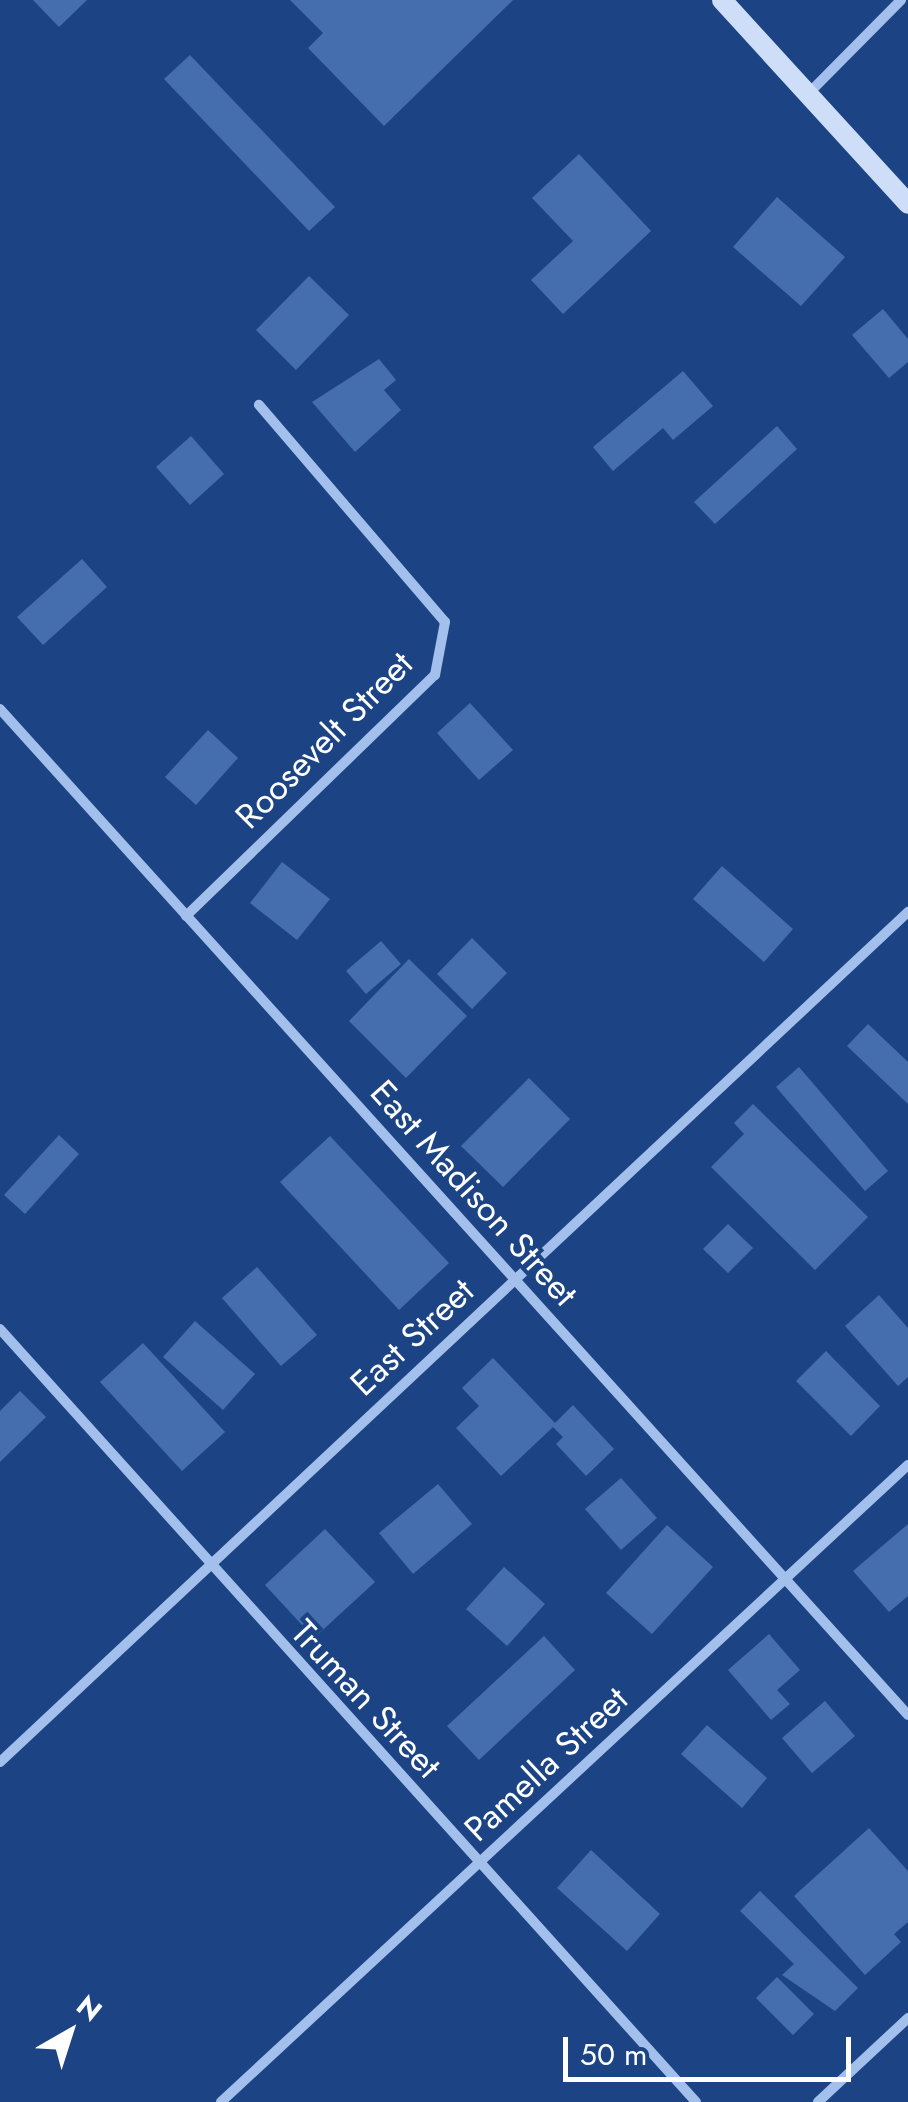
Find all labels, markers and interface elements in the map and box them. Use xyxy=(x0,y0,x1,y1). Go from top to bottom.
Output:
street label: Roosevelt Street xyxy=(227,643,421,837)
street label: East Madison Street xyxy=(362,1072,586,1314)
street label: East Street xyxy=(342,1270,482,1404)
street label: Truman Street xyxy=(282,1611,450,1787)
street label: Pamella Street xyxy=(456,1678,636,1850)
north arrow xyxy=(20,1982,120,2082)
text: N xyxy=(68,1985,111,2031)
scale bar xyxy=(568,2017,856,2079)
text: 50 m xyxy=(580,2033,647,2076)

